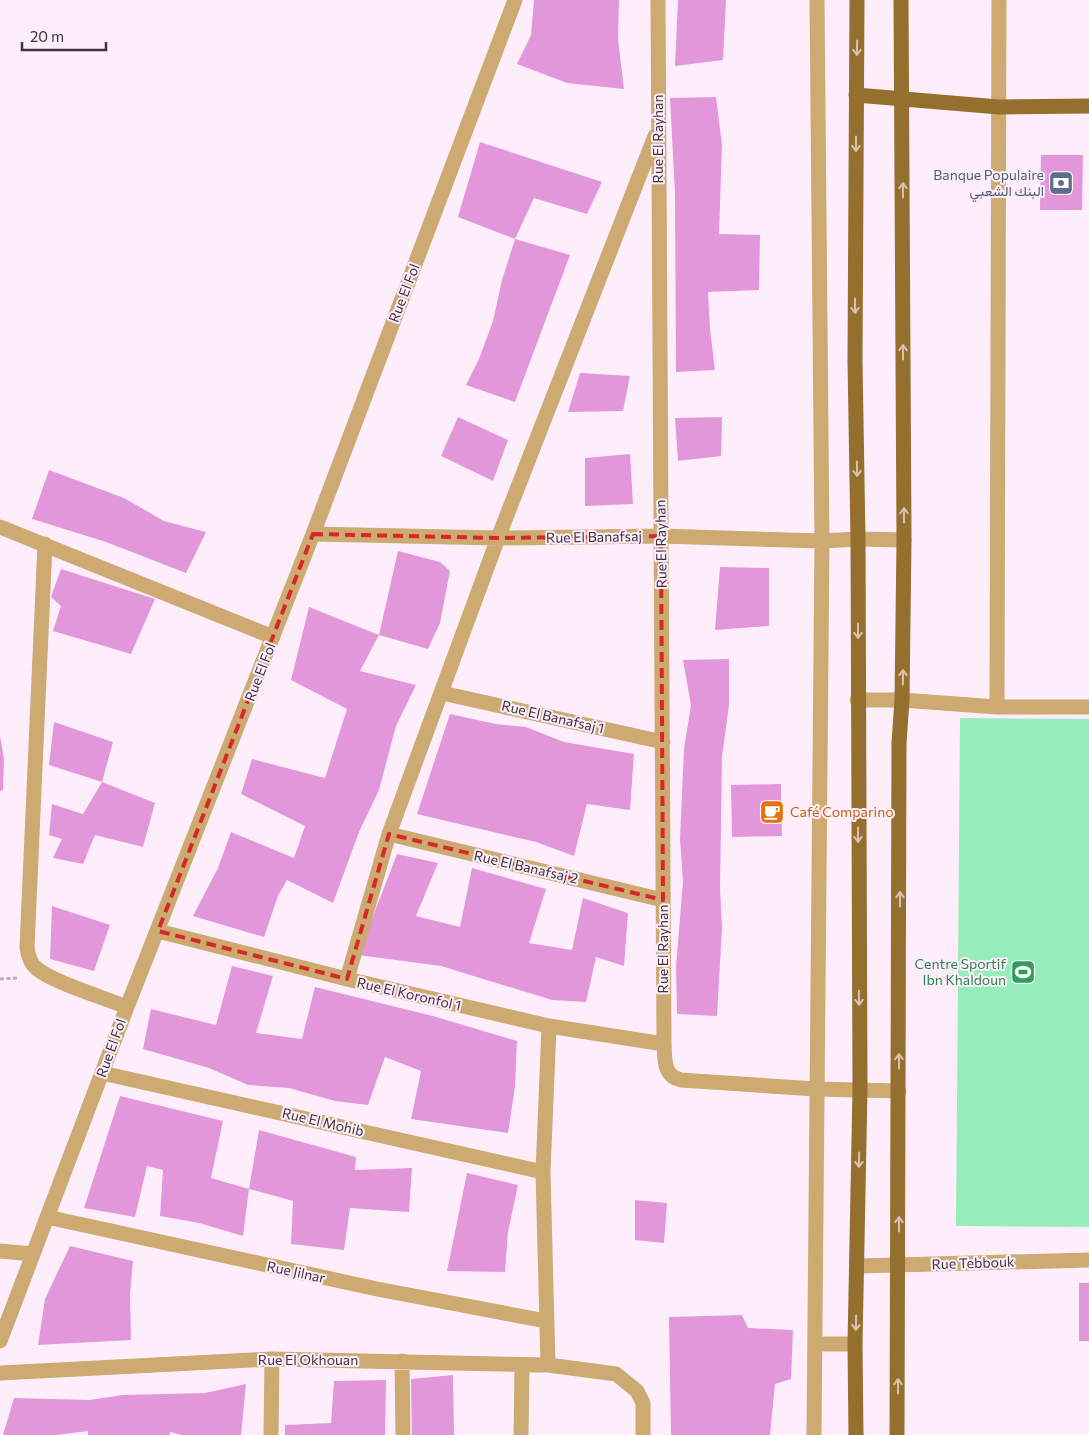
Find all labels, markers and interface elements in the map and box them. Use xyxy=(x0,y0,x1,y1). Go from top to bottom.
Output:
scale bar xyxy=(22,20,106,52)
text: 20 m xyxy=(30,27,64,45)
one-way arrow xyxy=(852,39,862,55)
street label: Rue El Rayhan xyxy=(649,95,666,183)
one-way arrow xyxy=(851,136,861,152)
place label: Banque Populaire البنك الشعبي xyxy=(933,166,1044,203)
bank icon: Banque Populaire البنك الشعبي xyxy=(1048,170,1074,196)
one-way arrow xyxy=(898,182,908,198)
street label: Rue El Fol xyxy=(385,261,422,325)
one-way arrow xyxy=(850,298,860,314)
one-way arrow xyxy=(898,345,908,361)
one-way arrow xyxy=(852,460,862,477)
street label: Rue El Rayhan xyxy=(651,499,670,589)
one-way arrow xyxy=(899,507,909,524)
street label: Rue El Banafsaj xyxy=(546,527,642,546)
one-way arrow xyxy=(853,623,862,639)
street label: Rue El Fol xyxy=(241,640,278,704)
one-way arrow xyxy=(898,670,908,686)
street label: Rue El Banafsaj 1 xyxy=(500,696,606,737)
cafe icon: Café Comparino xyxy=(759,799,785,825)
place label: Café Comparino xyxy=(790,803,894,820)
one-way arrow xyxy=(853,827,863,843)
street label: Rue El Banafsaj 2 xyxy=(472,846,580,887)
one-way arrow xyxy=(895,891,905,908)
street label: Rue El Rayhan xyxy=(654,905,671,993)
place label: Centre Sportif Ibn Khaldoun xyxy=(915,955,1006,988)
sports icon: Centre Sportif Ibn Khaldoun xyxy=(1010,959,1036,985)
street label: Rue El Koronfol 1 xyxy=(355,973,463,1014)
one-way arrow xyxy=(854,989,864,1005)
street label: Rue El Fol xyxy=(92,1016,129,1080)
one-way arrow xyxy=(895,1054,904,1070)
street label: Rue El Mohib xyxy=(281,1104,366,1139)
one-way arrow xyxy=(854,1152,864,1168)
one-way arrow xyxy=(894,1216,904,1232)
street label: Rue Tebbouk xyxy=(931,1253,1015,1272)
street label: Rue Jilnar xyxy=(265,1257,327,1286)
one-way arrow xyxy=(851,1314,860,1330)
street label: Rue El Okhouan xyxy=(258,1351,358,1368)
one-way arrow xyxy=(893,1379,903,1395)

